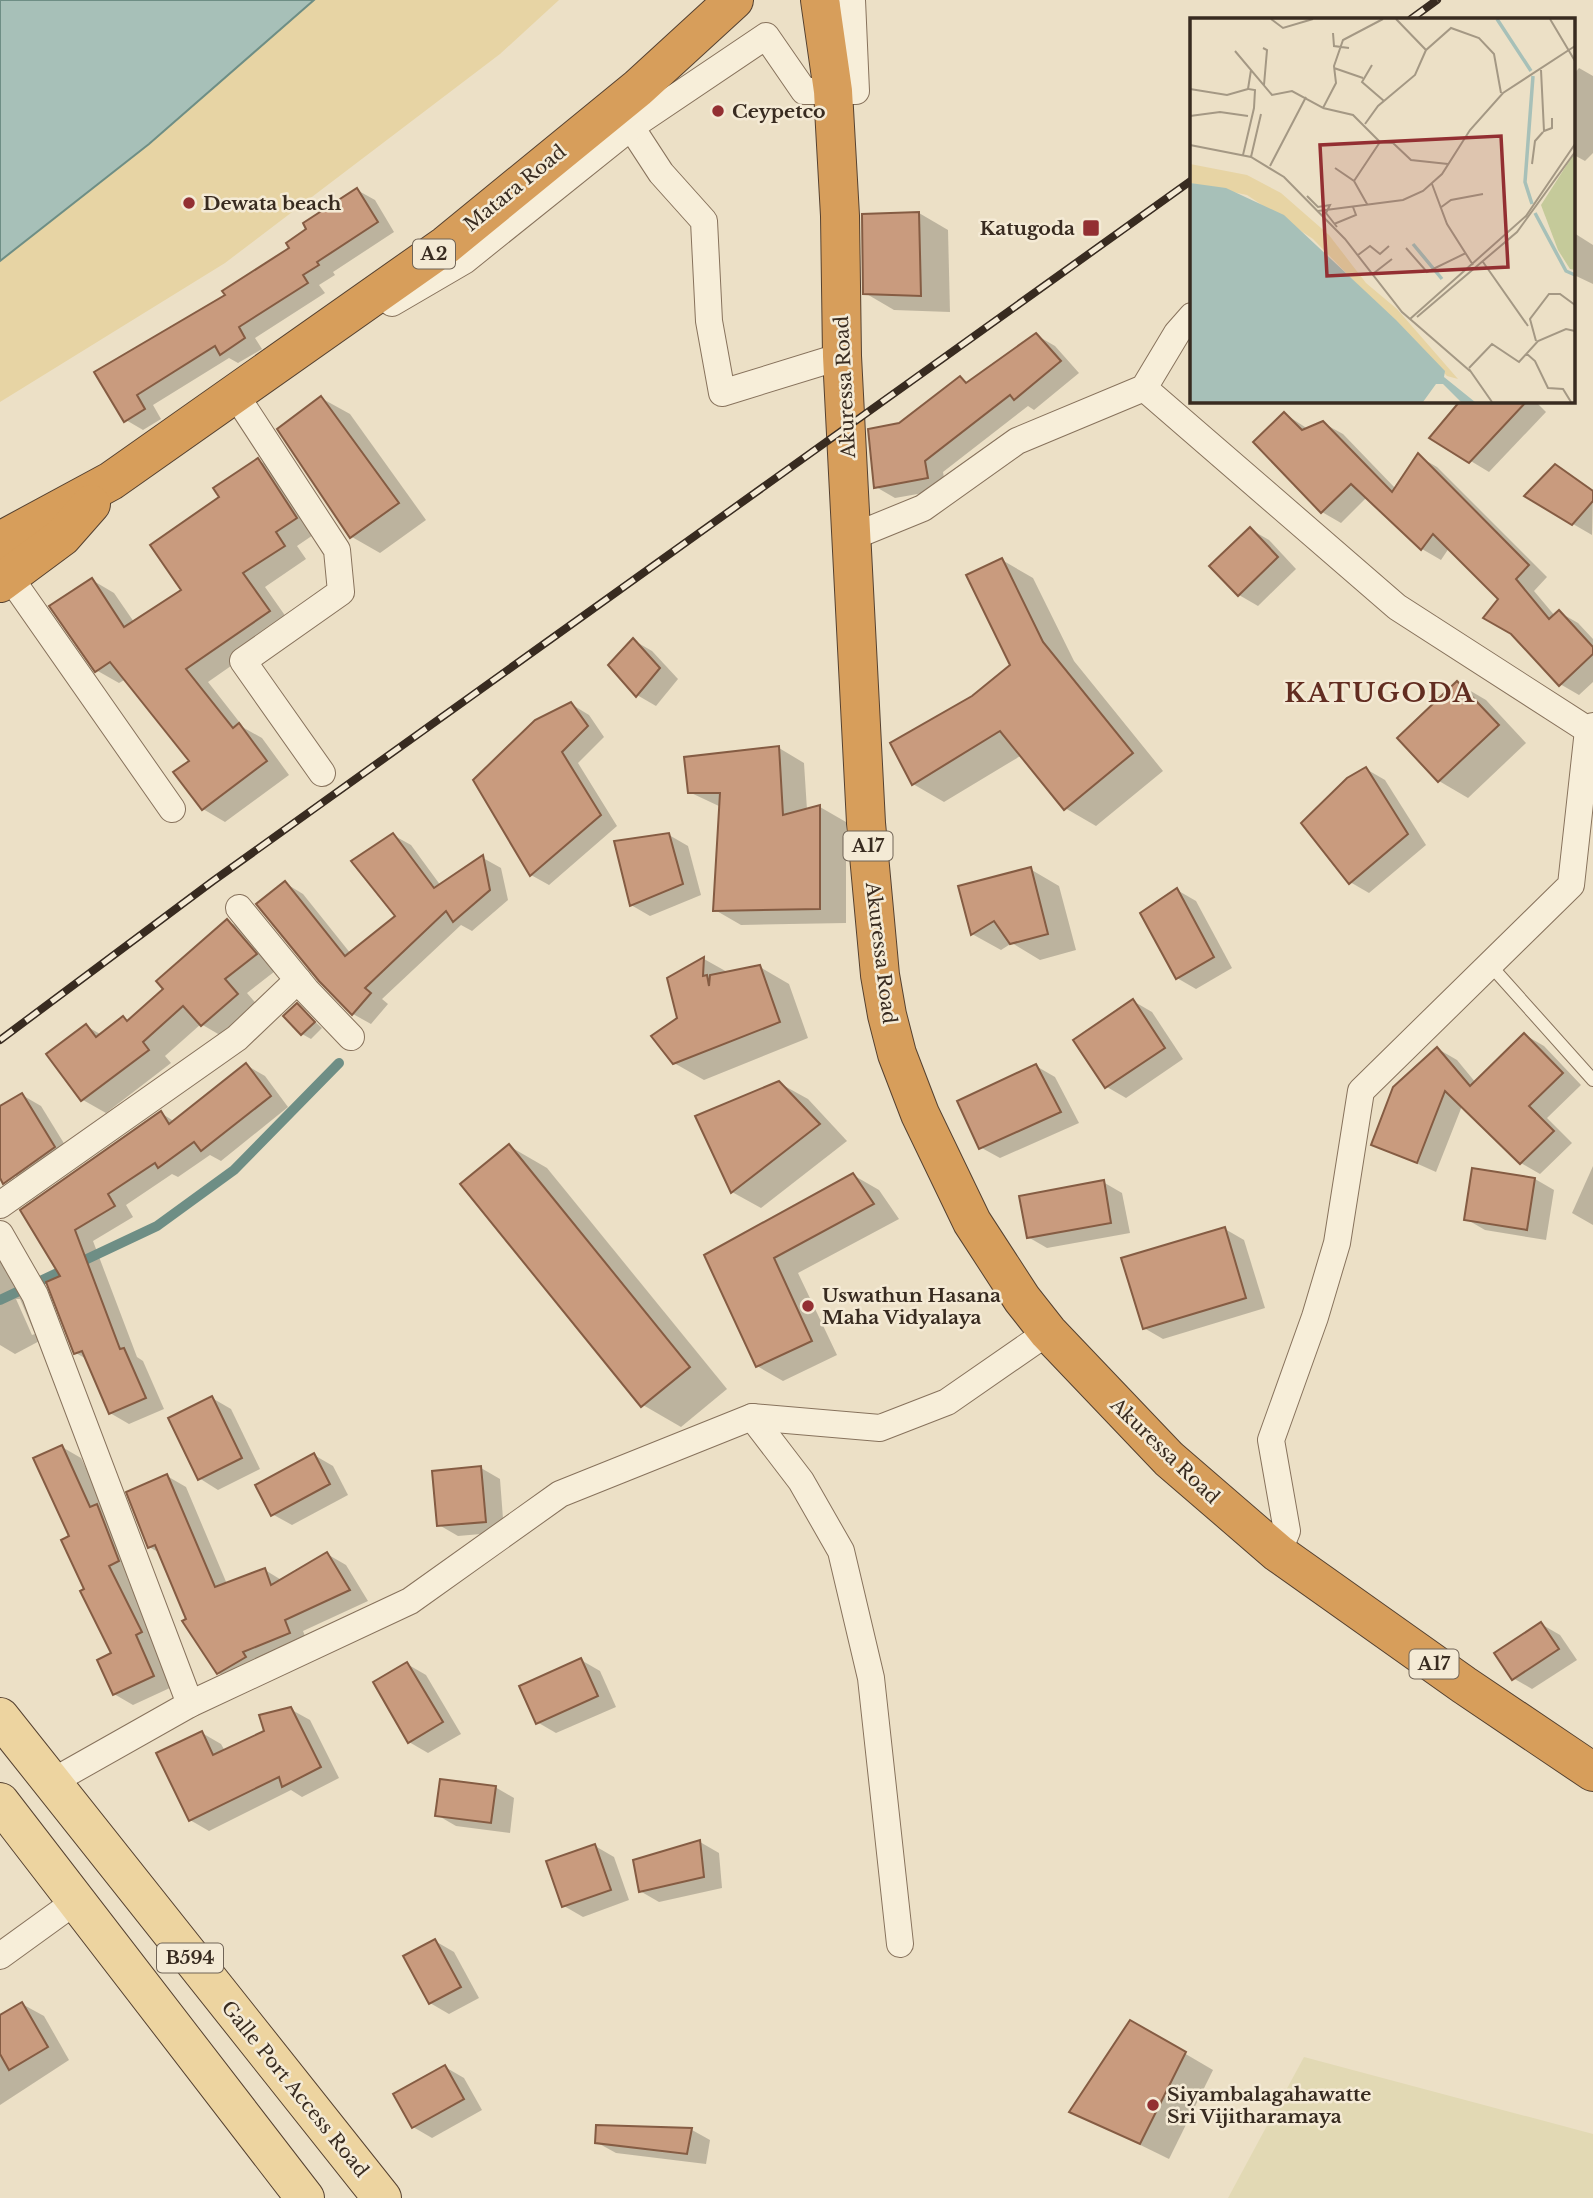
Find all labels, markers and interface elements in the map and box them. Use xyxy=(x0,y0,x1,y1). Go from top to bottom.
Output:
inset map xyxy=(1190,18,1576,402)
place label: Ceypetco xyxy=(732,100,826,123)
marker: Ceypetco xyxy=(710,103,726,119)
street label: Matara Road xyxy=(459,140,571,236)
place label: Dewata beach xyxy=(203,192,342,215)
marker: Dewata beach xyxy=(181,195,197,211)
place label: Katugoda xyxy=(980,217,1075,240)
marker: Katugoda xyxy=(1081,218,1101,238)
road number: A2 xyxy=(413,240,455,268)
street label: Akuressa Road xyxy=(830,315,860,460)
district label: KATUGODA xyxy=(1284,677,1476,709)
road number: A17 xyxy=(844,832,892,860)
street label: Akuressa Road xyxy=(861,880,901,1025)
place label: Uswathun Hasana Maha Vidyalaya xyxy=(822,1284,1001,1329)
marker: Uswathun Hasana Maha Vidyalaya xyxy=(800,1298,816,1314)
street label: Akuressa Road xyxy=(1105,1393,1224,1509)
road number: A17 xyxy=(1410,1650,1458,1679)
road number: B594 xyxy=(157,1944,223,1972)
street label: Galle Port Access Road xyxy=(217,1996,373,2182)
place label: Siyambalagahawatte Sri Vijitharamaya xyxy=(1167,2083,1371,2128)
marker: Siyambalagahawatte Sri Vijitharamaya xyxy=(1145,2097,1161,2113)

